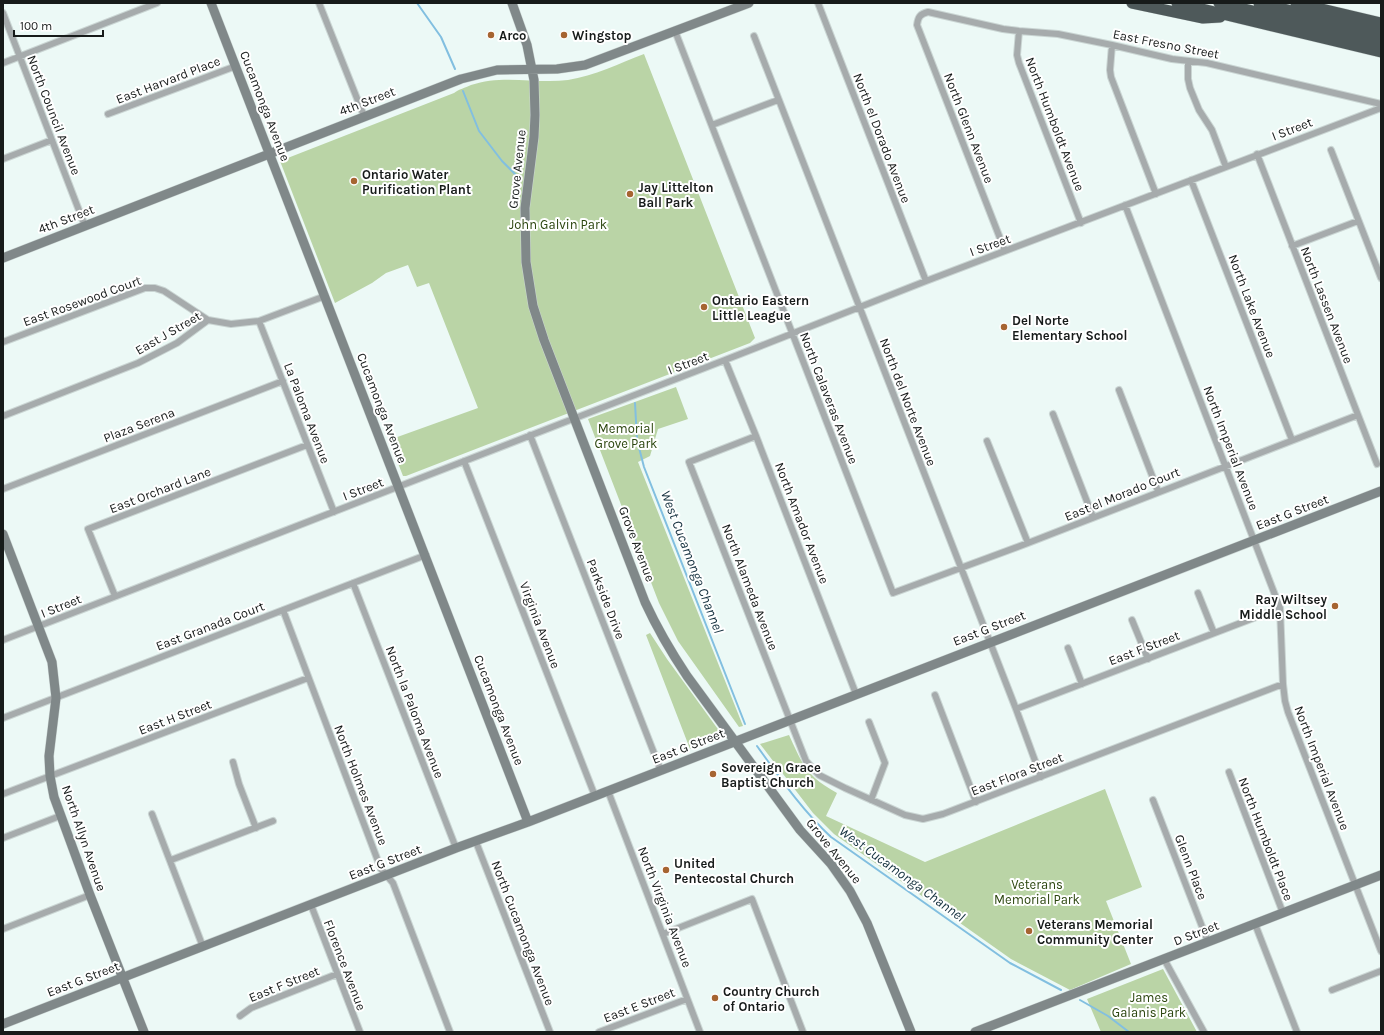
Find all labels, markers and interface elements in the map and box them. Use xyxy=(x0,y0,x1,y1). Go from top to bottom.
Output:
scale bar xyxy=(14,12,103,38)
text: 100 m xyxy=(20,19,52,33)
street label: East Fresno Street xyxy=(1112,26,1221,62)
place label: Arco xyxy=(499,28,526,43)
place label: Wingstop xyxy=(572,28,632,43)
marker: Arco xyxy=(486,30,496,40)
marker: Wingstop xyxy=(559,30,569,40)
street label: Cucamonga Avenue xyxy=(237,49,293,164)
street label: North Council Avenue xyxy=(24,53,84,177)
street label: East Harvard Place xyxy=(114,53,223,107)
street label: North Humboldt Avenue xyxy=(1023,55,1088,193)
street label: North el Dorado Avenue xyxy=(850,71,914,205)
street label: North Glenn Avenue xyxy=(941,71,997,185)
street label: 4th Street xyxy=(337,83,397,119)
street label: I Street xyxy=(1270,114,1315,144)
street label: Grove Avenue xyxy=(505,128,529,209)
place label: Ontario Water Purification Plant xyxy=(362,167,471,197)
marker: Ontario Water Purification Plant xyxy=(349,176,359,186)
place label: Jay Littelton Ball Park xyxy=(638,180,714,210)
marker: Jay Littelton Ball Park xyxy=(625,189,635,199)
street label: 4th Street xyxy=(36,201,96,237)
park label: John Galvin Park xyxy=(509,217,607,232)
street label: I Street xyxy=(968,231,1013,259)
street label: North Lassen Avenue xyxy=(1298,245,1356,366)
street label: North Lake Avenue xyxy=(1225,252,1279,360)
street label: East Rosewood Court xyxy=(21,273,143,329)
place label: Ontario Eastern Little League xyxy=(712,293,809,323)
marker: Ontario Eastern Little League xyxy=(699,302,709,312)
street label: East J Street xyxy=(133,308,204,358)
place label: Del Norte Elementary School xyxy=(1012,313,1127,343)
marker: Del Norte Elementary School xyxy=(999,322,1009,332)
street label: North Calaveras Avenue xyxy=(797,330,861,466)
street label: North del Norte Avenue xyxy=(877,336,939,468)
street label: I Street xyxy=(666,348,711,378)
street label: Cucamonga Avenue xyxy=(354,351,410,466)
street label: La Paloma Avenue xyxy=(281,361,333,466)
street label: North Imperial Avenue xyxy=(1200,384,1262,513)
street label: Plaza Serena xyxy=(101,405,177,445)
park label: Memorial Grove Park xyxy=(595,421,657,451)
street label: North Amador Avenue xyxy=(772,460,832,586)
street label: East Orchard Lane xyxy=(107,464,213,516)
street label: East el Morado Court xyxy=(1062,464,1182,524)
street label: I Street xyxy=(341,474,386,504)
water label: West Cucamonga Channel xyxy=(657,488,727,636)
street label: East G Street xyxy=(1254,491,1330,533)
street label: Grove Avenue xyxy=(616,504,658,584)
street label: North Alameda Avenue xyxy=(719,522,781,653)
street label: Parkside Drive xyxy=(584,557,628,642)
street label: Virginia Avenue xyxy=(517,580,564,671)
street label: I Street xyxy=(39,591,84,621)
place label: Ray Wiltsey Middle School xyxy=(1239,592,1327,622)
street label: East Granada Court xyxy=(154,598,266,654)
marker: Ray Wiltsey Middle School xyxy=(1330,601,1340,611)
street label: East G Street xyxy=(951,607,1027,649)
street label: East F Street xyxy=(1106,628,1182,668)
street label: North la Paloma Avenue xyxy=(383,644,447,781)
street label: Cucamonga Avenue xyxy=(471,653,527,768)
street label: East H Street xyxy=(136,696,214,738)
street label: North Imperial Avenue xyxy=(1291,704,1353,833)
street label: North Holmes Avenue xyxy=(331,723,391,847)
street label: East G Street xyxy=(650,725,726,767)
street label: East Flora Street xyxy=(969,749,1065,798)
place label: Sovereign Grace Baptist Church xyxy=(721,760,821,790)
marker: Sovereign Grace Baptist Church xyxy=(708,769,718,779)
street label: North Humboldt Place xyxy=(1236,775,1297,903)
street label: North Allyn Avenue xyxy=(59,783,109,893)
street label: Grove Avenue xyxy=(803,815,865,887)
water label: West Cucamonga Channel xyxy=(836,823,969,926)
street label: Glenn Place xyxy=(1172,832,1210,902)
street label: East G Street xyxy=(347,841,423,883)
street label: North Virginia Avenue xyxy=(635,844,695,970)
place label: United Pentecostal Church xyxy=(674,856,794,886)
street label: North Cucamonga Avenue xyxy=(488,859,558,1008)
marker: United Pentecostal Church xyxy=(661,865,671,875)
park label: Veterans Memorial Park xyxy=(994,877,1080,907)
street label: Florence Avenue xyxy=(321,917,369,1013)
place label: Veterans Memorial Community Center xyxy=(1037,917,1154,947)
street label: D Street xyxy=(1171,917,1221,948)
marker: Veterans Memorial Community Center xyxy=(1024,926,1034,936)
street label: East G Street xyxy=(45,958,121,1000)
street label: East F Street xyxy=(246,963,322,1005)
street label: East E Street xyxy=(601,984,677,1026)
place label: Country Church of Ontario xyxy=(723,984,819,1014)
park label: James Galanis Park xyxy=(1112,990,1186,1020)
marker: Country Church of Ontario xyxy=(710,993,720,1003)

